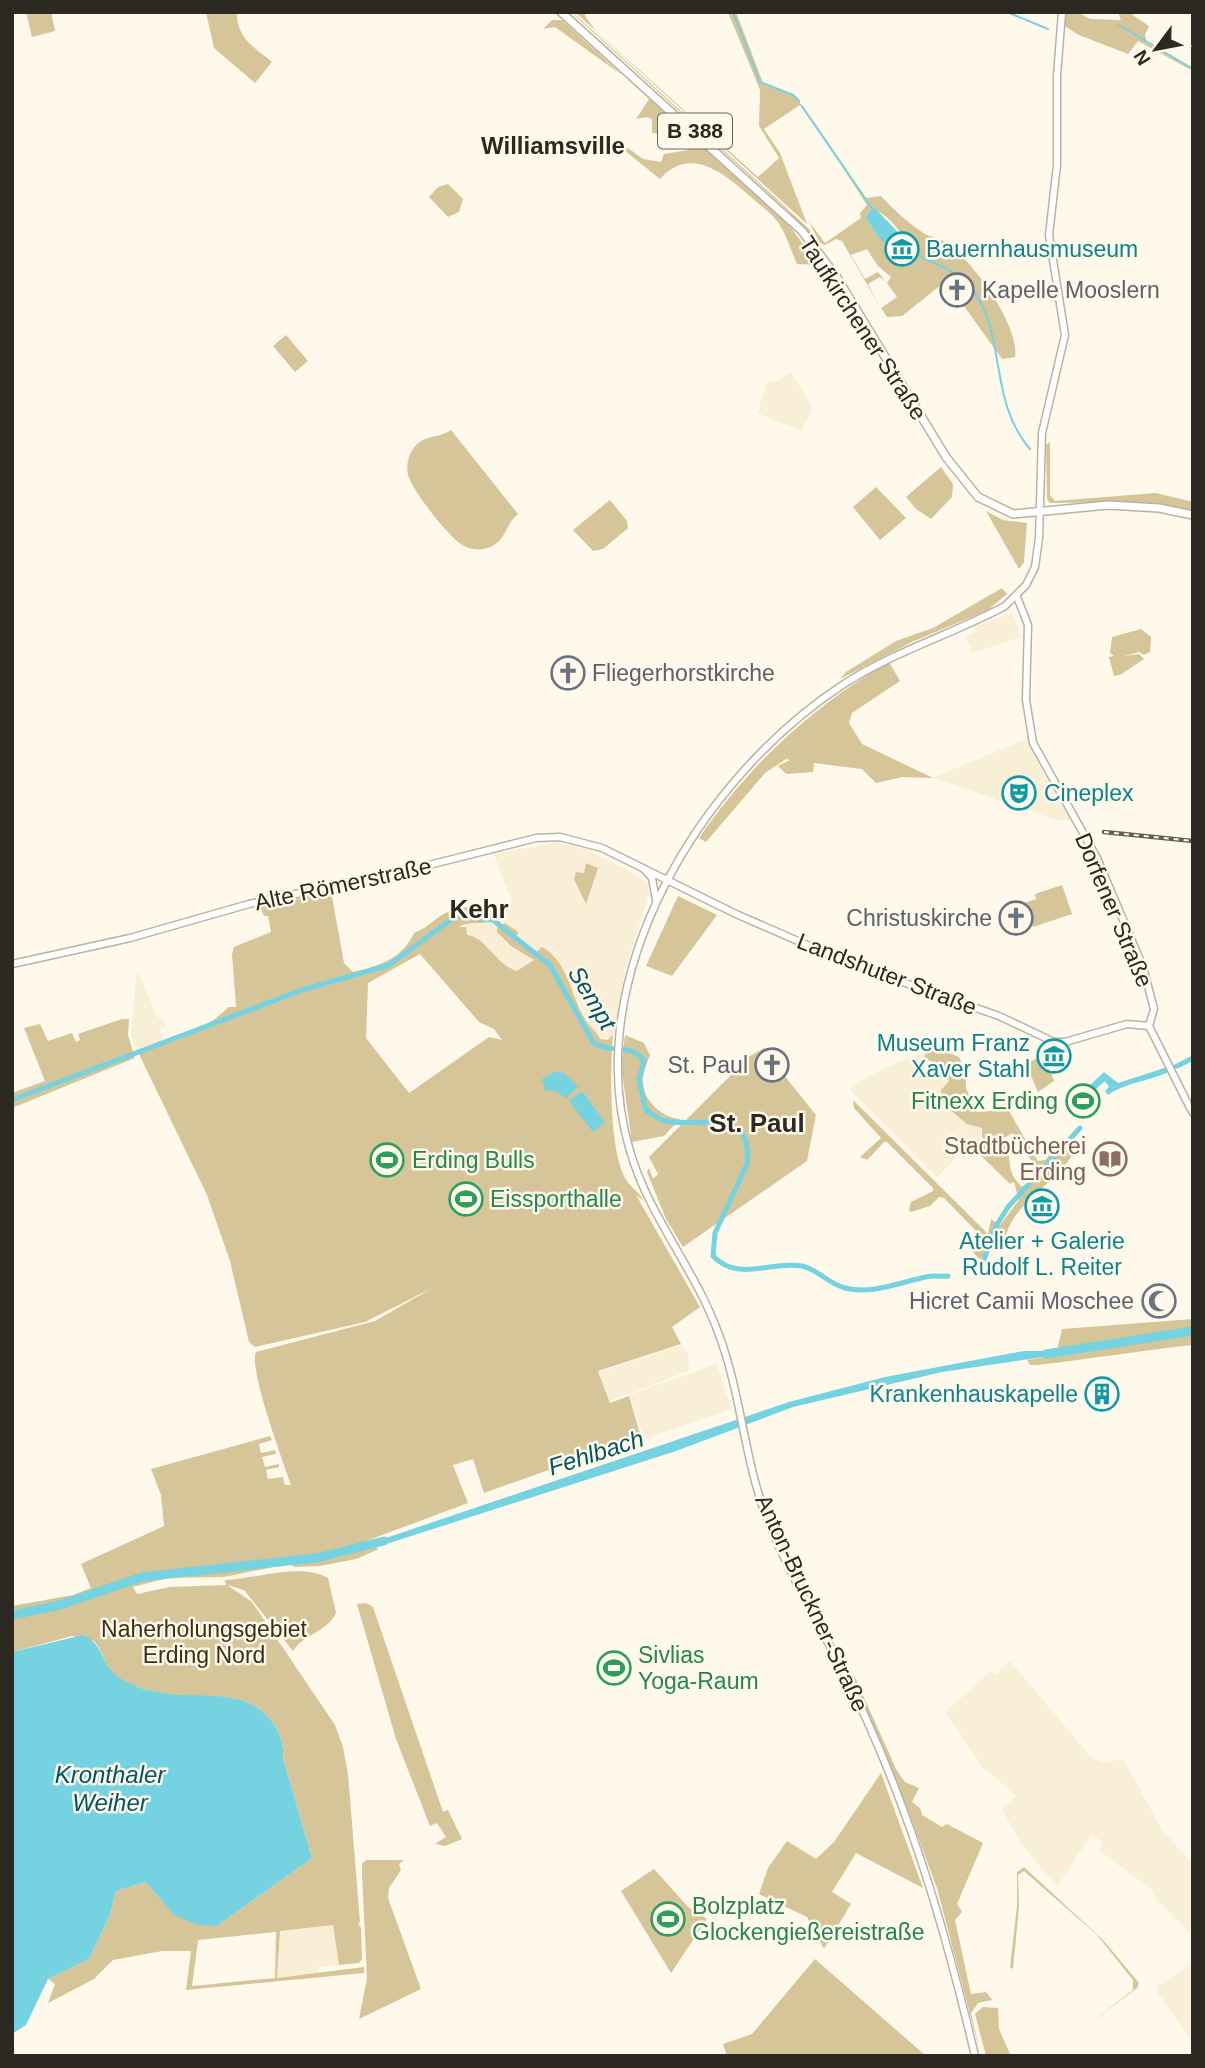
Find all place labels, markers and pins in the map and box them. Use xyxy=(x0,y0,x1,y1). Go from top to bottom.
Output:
museum icon: Bauernhausmuseum xyxy=(883,230,921,268)
place label: Bauernhausmuseum xyxy=(926,236,1138,262)
church icon: Kapelle Mooslern xyxy=(938,271,976,309)
place label: Kapelle Mooslern xyxy=(982,277,1160,303)
church icon: Fliegerhorstkirche xyxy=(549,654,587,692)
place label: Fliegerhorstkirche xyxy=(592,660,775,686)
theatre icon: Cineplex xyxy=(1000,774,1038,812)
place label: Cineplex xyxy=(1044,780,1134,806)
church icon: Christuskirche xyxy=(997,899,1035,937)
place label: Christuskirche xyxy=(846,905,992,931)
place label: Museum Franz Xaver Stahl xyxy=(877,1030,1030,1082)
museum icon: Museum Franz Xaver Stahl xyxy=(1035,1037,1073,1075)
church icon: St. Paul xyxy=(753,1046,791,1084)
place label: St. Paul xyxy=(667,1052,748,1078)
sports icon: Fitnexx Erding xyxy=(1064,1082,1102,1120)
place label: Fitnexx Erding xyxy=(911,1088,1058,1114)
place label: Stadtbücherei Erding xyxy=(944,1133,1086,1185)
library icon: Stadtbücherei Erding xyxy=(1091,1140,1129,1178)
sports icon: Erding Bulls xyxy=(368,1141,406,1179)
place label: Erding Bulls xyxy=(412,1147,535,1173)
sports icon: Eissporthalle xyxy=(447,1180,485,1218)
place label: Eissporthalle xyxy=(490,1186,622,1212)
museum icon: Atelier + Galerie Rudolf L. Reiter xyxy=(1023,1187,1061,1225)
place label: Atelier + Galerie Rudolf L. Reiter xyxy=(959,1228,1125,1280)
mosque icon: Hicret Camii Moschee xyxy=(1140,1282,1178,1320)
place label: Hicret Camii Moschee xyxy=(909,1288,1134,1314)
building icon: Krankenhauskapelle xyxy=(1083,1375,1121,1413)
place label: Krankenhauskapelle xyxy=(870,1381,1078,1407)
place label: Sivlias Yoga-Raum xyxy=(638,1642,759,1694)
sports icon: Sivlias Yoga-Raum xyxy=(595,1649,633,1687)
place label: Bolzplatz Glockengießereistraße xyxy=(692,1893,925,1945)
sports icon: Bolzplatz Glockengießereistraße xyxy=(649,1900,687,1938)

